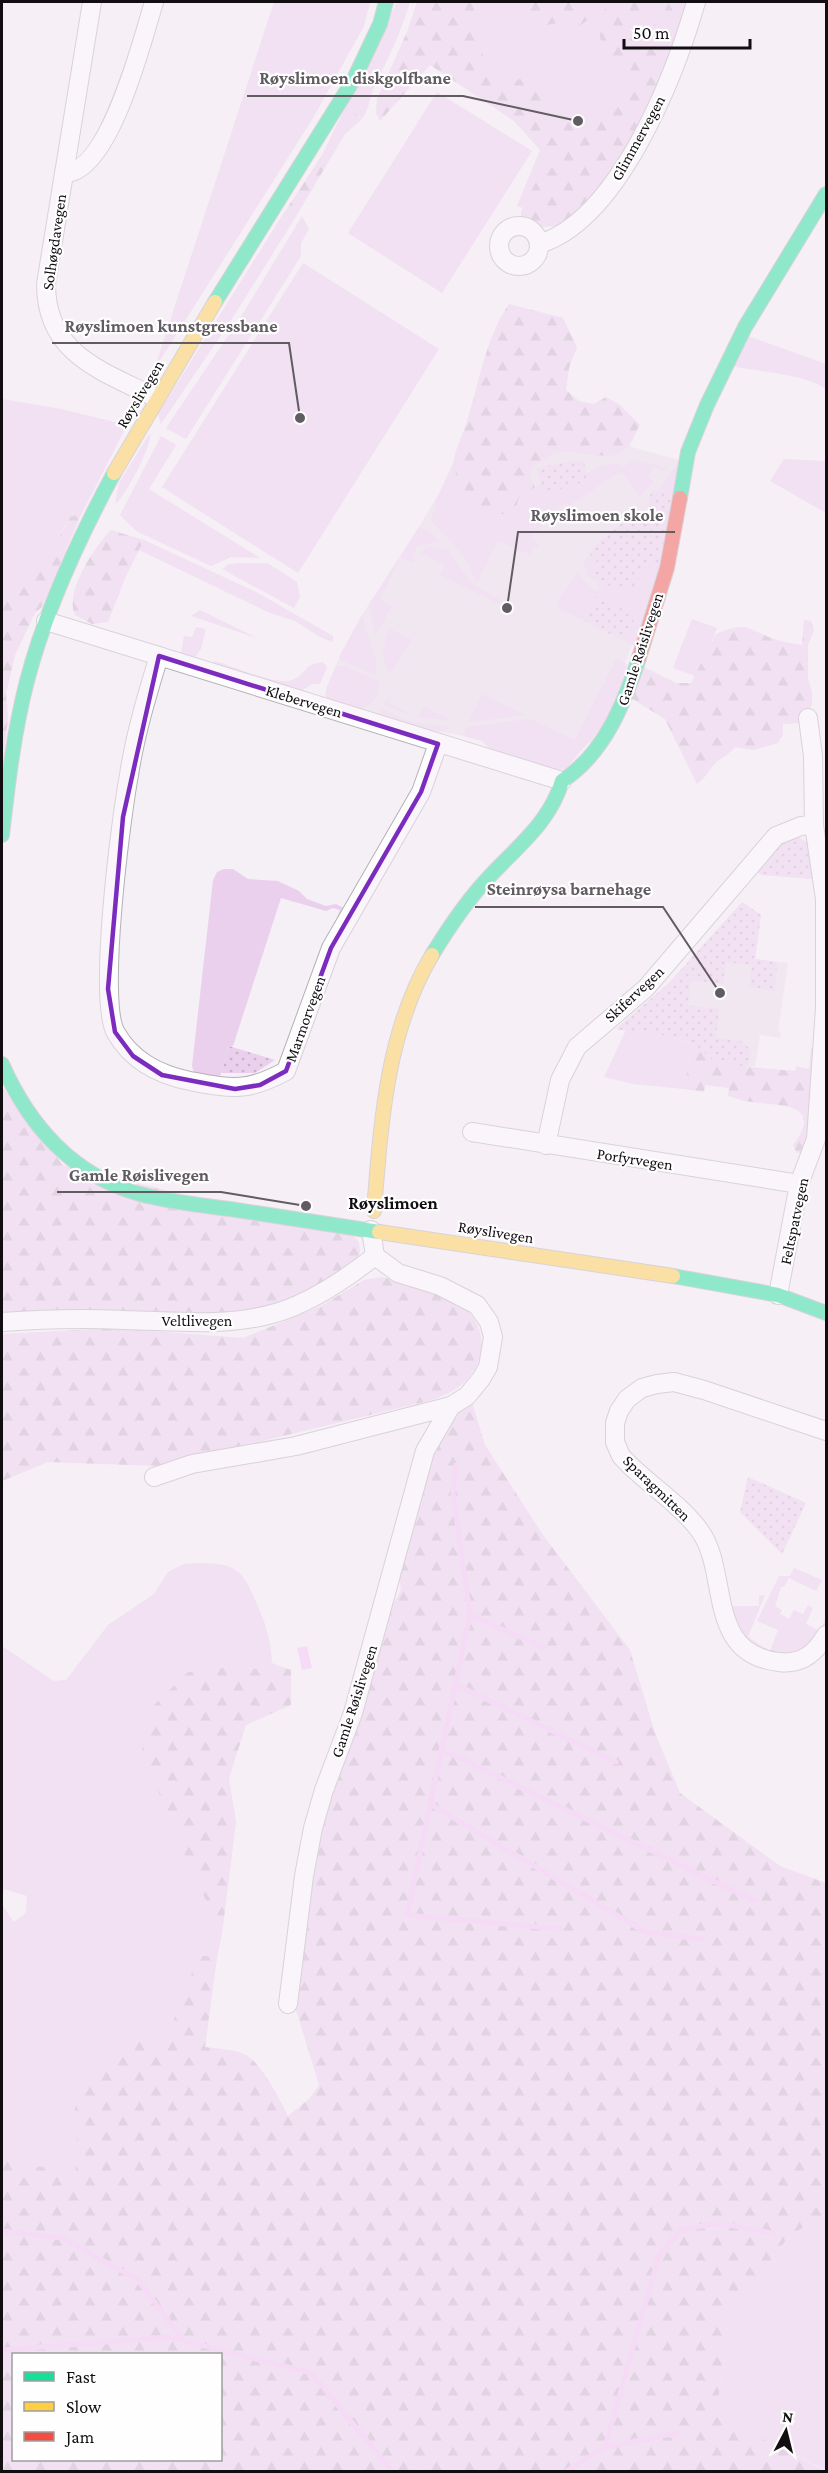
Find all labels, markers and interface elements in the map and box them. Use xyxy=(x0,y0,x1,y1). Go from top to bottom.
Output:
scale bar xyxy=(624,12,750,50)
text: 50 m xyxy=(633,23,670,43)
callout: Røyslimoen diskgolfbane xyxy=(247,60,463,96)
text: Røyslimoen diskgolfbane xyxy=(259,68,451,88)
street label: Glimmervegen xyxy=(608,92,669,184)
street label: Solhøgdavegen xyxy=(39,192,70,291)
callout: Røyslimoen kunstgressbane xyxy=(52,307,289,343)
text: Røyslimoen kunstgressbane xyxy=(65,316,278,336)
street label: Røyslivegen xyxy=(113,357,168,431)
callout: Røyslimoen skole xyxy=(518,496,675,532)
text: Røyslimoen skole xyxy=(531,505,663,525)
street label: Gamle Røislivegen xyxy=(614,590,667,708)
street label: Klebervegen xyxy=(264,681,345,722)
callout: Steinrøysa barnehage xyxy=(475,871,663,907)
text: Steinrøysa barnehage xyxy=(487,879,651,899)
street label: Skifervegen xyxy=(601,962,668,1026)
street label: Marmorvegen xyxy=(282,973,330,1065)
street label: Porfyrvegen xyxy=(596,1145,675,1174)
callout: Gamle Røislivegen xyxy=(57,1156,221,1192)
text: Gamle Røislivegen xyxy=(69,1165,210,1185)
street label: Feltspatvegen xyxy=(776,1175,813,1266)
district label: Røyslimoen xyxy=(348,1193,438,1213)
street label: Røyslivegen xyxy=(457,1218,535,1247)
street label: Veltlivegen xyxy=(162,1312,233,1330)
street label: Sparagmitten xyxy=(619,1452,694,1525)
street label: Gamle Røislivegen xyxy=(328,1642,381,1760)
legend xyxy=(12,2353,222,2461)
text: Fast xyxy=(66,2367,97,2387)
text: Slow xyxy=(66,2397,102,2417)
north arrow xyxy=(756,2401,816,2461)
text: N xyxy=(781,2408,794,2426)
text: Jam xyxy=(64,2427,95,2447)

